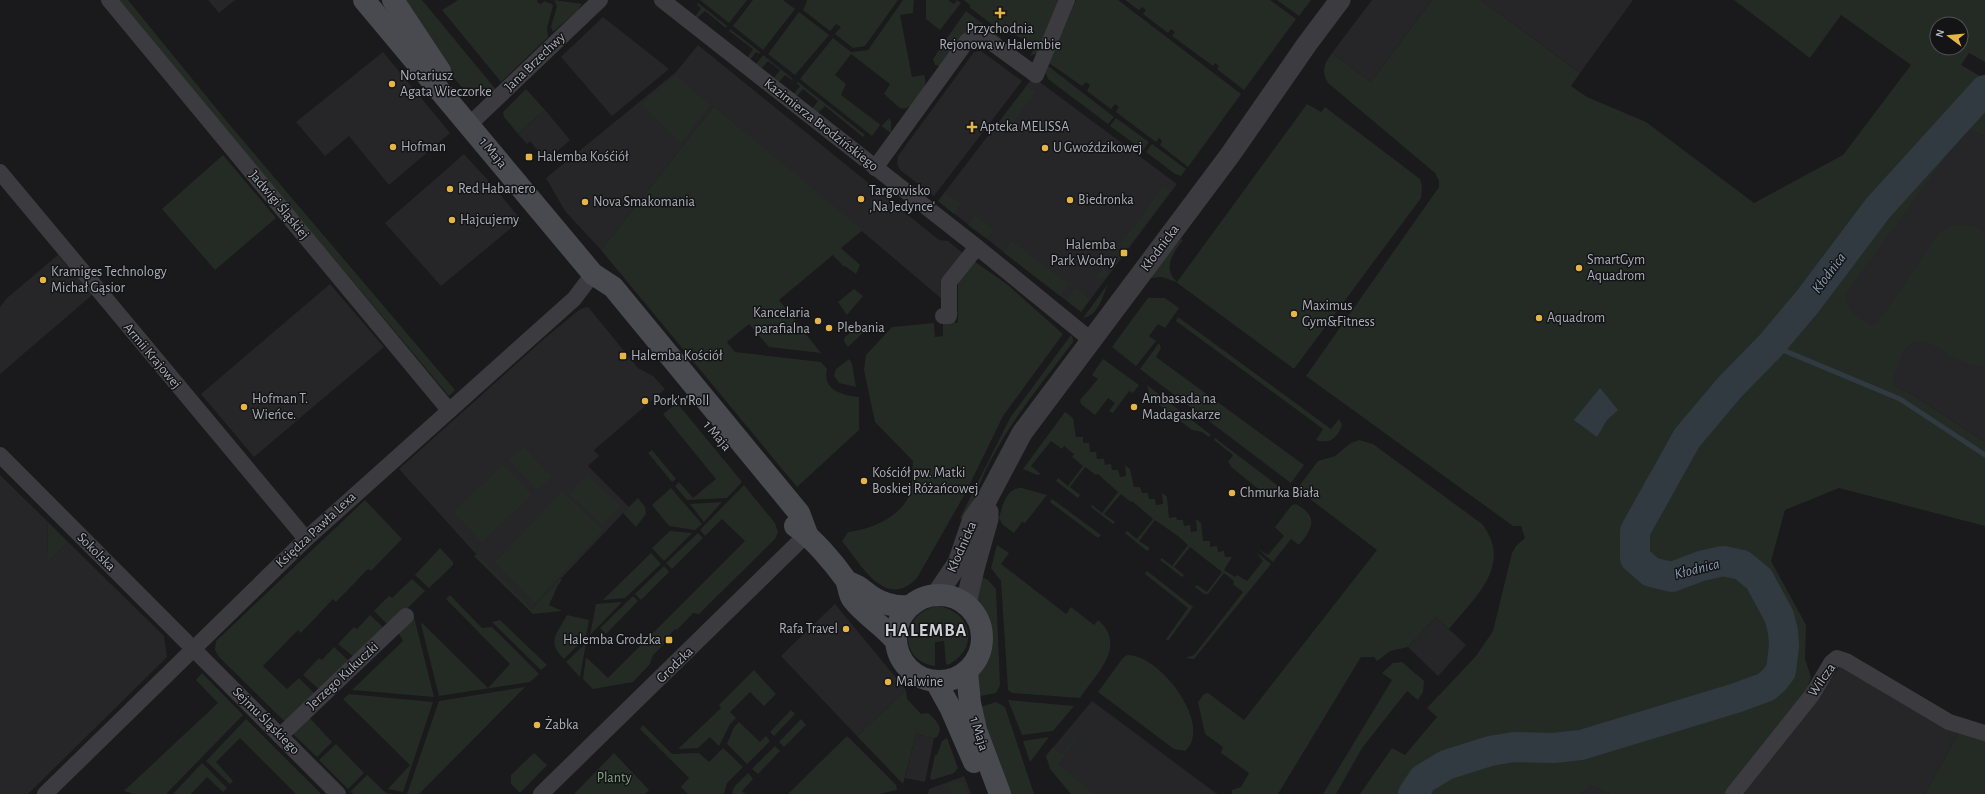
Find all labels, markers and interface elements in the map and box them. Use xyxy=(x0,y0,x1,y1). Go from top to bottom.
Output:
marker: Przychodnia Rejonowa w Halembie xyxy=(994,7,1006,19)
north arrow xyxy=(1929,16,1969,56)
place label: Przychodnia Rejonowa w Halembie xyxy=(939,22,1061,52)
text: N xyxy=(1934,28,1946,39)
street label: Jana Brzechwy xyxy=(502,30,568,94)
place label: Notariusz Agata Wieczorke xyxy=(400,69,492,99)
street label: Kazimierza Brodzińskiego xyxy=(761,76,881,174)
marker: Notariusz Agata Wieczorke xyxy=(387,79,397,89)
place label: Apteka MELISSA xyxy=(980,120,1069,134)
marker: Apteka MELISSA xyxy=(967,122,977,132)
street label: 1 Maja xyxy=(477,135,510,171)
place label: Hofman xyxy=(401,140,446,154)
place label: U Gwoździkowej xyxy=(1053,141,1142,155)
marker: Hofman xyxy=(388,142,398,152)
marker: U Gwoździkowej xyxy=(1040,143,1050,153)
place label: Halemba Kośćiół xyxy=(537,150,629,164)
marker: Halemba Kośćiół xyxy=(524,152,534,162)
street label: Jadwigi Śląskiej xyxy=(246,166,314,242)
place label: Red Habanero xyxy=(458,182,536,196)
marker: Red Habanero xyxy=(445,184,455,194)
place label: Targowisko ,Na Jedynce' xyxy=(869,184,935,214)
place label: Biedronka xyxy=(1078,193,1134,207)
marker: Targowisko ,Na Jedynce' xyxy=(856,194,866,204)
place label: Nova Smakomania xyxy=(593,195,696,209)
marker: Biedronka xyxy=(1065,195,1075,205)
marker: Nova Smakomania xyxy=(580,197,590,207)
place label: Hajcujemy xyxy=(460,213,519,227)
marker: Hajcujemy xyxy=(447,215,457,225)
street label: Kłodnicka xyxy=(1138,222,1182,274)
place label: Halemba Park Wodny xyxy=(1051,238,1117,268)
marker: Halemba Park Wodny xyxy=(1119,248,1129,258)
water label: Kłodnica xyxy=(1809,250,1849,296)
place label: SmartGym Aquadrom xyxy=(1587,253,1645,283)
marker: SmartGym Aquadrom xyxy=(1574,263,1584,273)
place label: Kramiges Technology Michał Gąsior xyxy=(51,265,167,295)
marker: Kramiges Technology Michał Gąsior xyxy=(38,275,48,285)
place label: Maximus Gym&Fitness xyxy=(1302,299,1375,329)
place label: Kancelaria parafialna xyxy=(753,306,811,336)
marker: Maximus Gym&Fitness xyxy=(1289,309,1299,319)
place label: Aquadrom xyxy=(1547,311,1605,325)
marker: Aquadrom xyxy=(1534,313,1544,323)
marker: Kancelaria parafialna xyxy=(813,316,823,326)
street label: Armii Krajowej xyxy=(121,321,183,391)
place label: Plebania xyxy=(837,321,885,335)
marker: Plebania xyxy=(824,323,834,333)
place label: Halemba Kościół xyxy=(631,349,723,363)
marker: Halemba Kościół xyxy=(618,351,628,361)
place label: Hofman T. Wieńce. xyxy=(252,392,308,422)
place label: Ambasada na Madagaskarze xyxy=(1142,392,1220,422)
place label: Pork'n'Roll xyxy=(653,394,709,408)
marker: Pork'n'Roll xyxy=(640,396,650,406)
marker: Hofman T. Wieńce. xyxy=(239,402,249,412)
marker: Ambasada na Madagaskarze xyxy=(1129,402,1139,412)
street label: 1 Maja xyxy=(700,418,734,454)
place label: Kościół pw. Matki Boskiej Różańcowej xyxy=(872,466,978,496)
marker: Kościół pw. Matki Boskiej Różańcowej xyxy=(859,476,869,486)
place label: Chmurka Biała xyxy=(1240,486,1320,500)
marker: Chmurka Biała xyxy=(1227,488,1237,498)
street label: Księdza Pawła Lexa xyxy=(273,489,359,571)
street label: Kłodnicka xyxy=(945,519,980,575)
street label: Sokolska xyxy=(74,530,118,574)
water label: Kłodnica xyxy=(1673,556,1721,582)
place label: Rafa Travel xyxy=(779,622,838,636)
district label: HALEMBA xyxy=(885,622,967,640)
marker: Rafa Travel xyxy=(841,624,851,634)
place label: Halemba Grodzka xyxy=(563,633,662,647)
marker: Halemba Grodzka xyxy=(664,635,674,645)
street label: Jerzego Kukuczki xyxy=(305,640,381,712)
street label: Grodzka xyxy=(654,644,696,686)
street label: Wilcza xyxy=(1806,660,1839,699)
place label: Malwine xyxy=(896,675,943,689)
marker: Malwine xyxy=(883,677,893,687)
street label: Sejmu Śląskiego xyxy=(230,683,304,757)
place label: Żabka xyxy=(545,715,579,732)
street label: 1 Maja xyxy=(967,715,991,753)
marker: Żabka xyxy=(532,720,542,730)
park label: Planty xyxy=(597,771,631,785)

